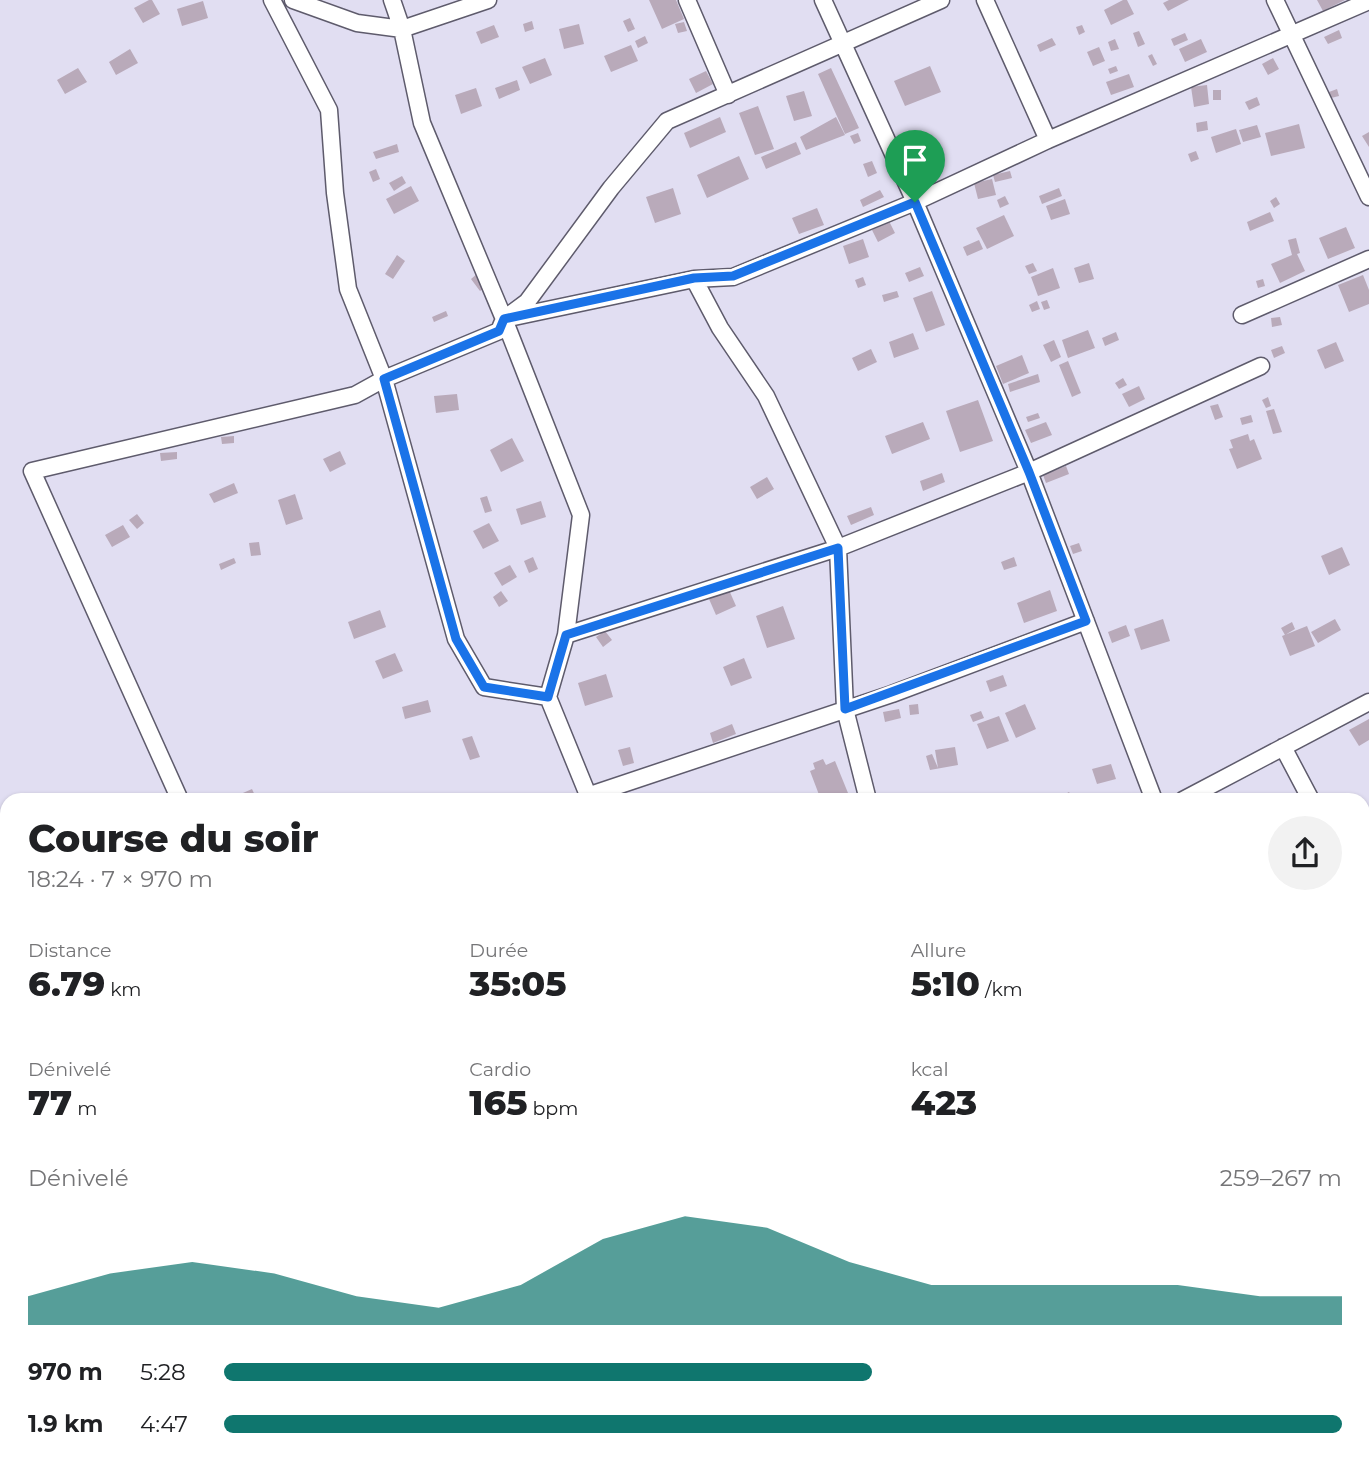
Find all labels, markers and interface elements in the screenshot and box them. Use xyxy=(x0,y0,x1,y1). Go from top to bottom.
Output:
pin xyxy=(885,130,945,202)
icon: arrive xyxy=(896,141,934,179)
text: Course du soir xyxy=(28,815,318,862)
button: share xyxy=(1268,816,1342,890)
text: 18:24 · 7 × 970 m xyxy=(28,865,213,893)
text: Distance xyxy=(28,939,111,962)
text: Durée xyxy=(469,939,528,962)
text: Allure xyxy=(911,939,966,962)
text: 6.79 xyxy=(28,962,105,1005)
text: 35:05 xyxy=(469,962,566,1005)
text: 5:10 xyxy=(911,962,980,1005)
text: km xyxy=(105,978,142,1001)
text: /km xyxy=(980,978,1023,1001)
text: Dénivelé xyxy=(28,1058,111,1081)
text: Cardio xyxy=(469,1058,531,1081)
text: kcal xyxy=(911,1058,949,1081)
text: 77 xyxy=(28,1081,72,1124)
text: 165 xyxy=(469,1081,527,1124)
text: 423 xyxy=(911,1081,977,1124)
text: m xyxy=(72,1097,97,1120)
text: bpm xyxy=(527,1097,578,1120)
text: Dénivelé xyxy=(28,1164,129,1192)
text: 259–267 m xyxy=(1220,1164,1342,1192)
text: 970 m xyxy=(28,1358,103,1386)
text: 5:28 xyxy=(140,1358,186,1386)
text: 1.9 km xyxy=(28,1410,103,1438)
text: 4:47 xyxy=(140,1410,188,1438)

